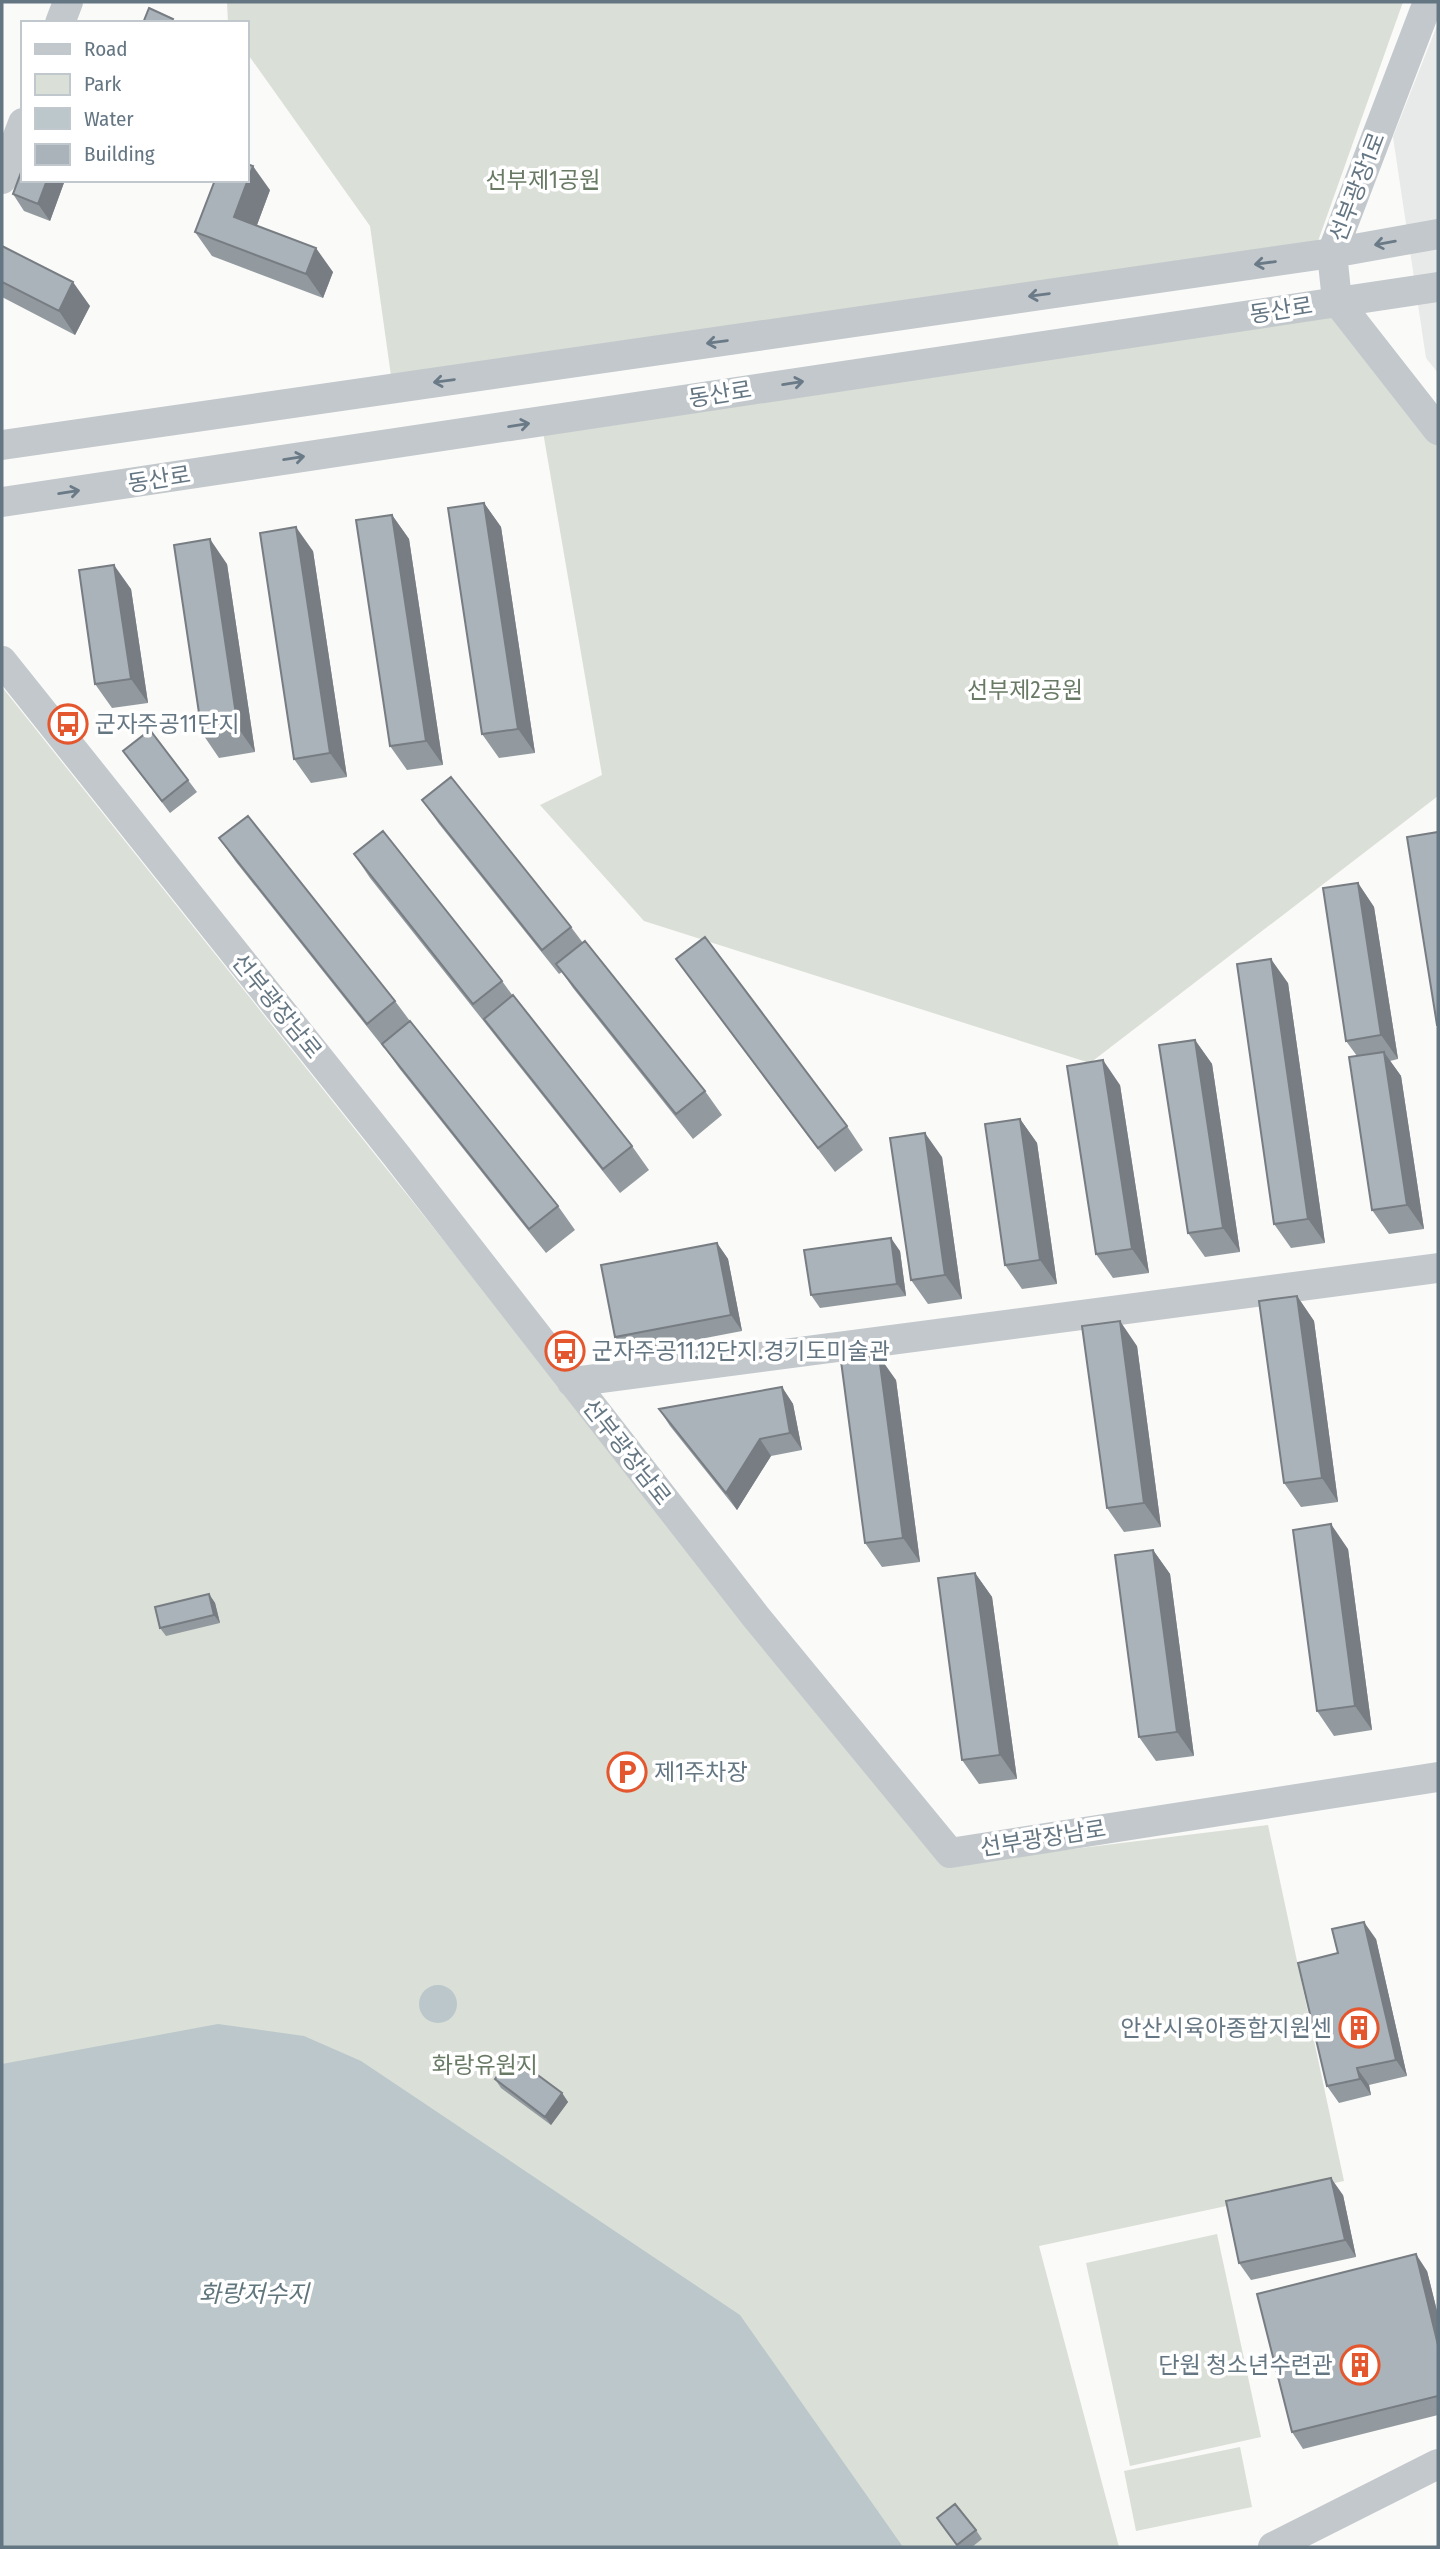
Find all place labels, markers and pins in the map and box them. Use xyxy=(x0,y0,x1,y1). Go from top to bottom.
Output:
bus stop icon: 군자주공11단지 xyxy=(47,703,89,745)
place label: 군자주공11단지 xyxy=(95,710,240,738)
bus stop icon: 군자주공11.12단지.경기도미술관 xyxy=(544,1330,586,1372)
place label: 군자주공11.12단지.경기도미술관 xyxy=(592,1337,890,1365)
parking icon: 제1주차장 xyxy=(606,1751,648,1793)
place label: 제1주차장 xyxy=(654,1758,748,1786)
building icon: 안산시육아종합지원센 xyxy=(1338,2007,1380,2049)
place label: 안산시육아종합지원센 xyxy=(1120,2014,1332,2042)
building icon: 단원 청소년수련관 xyxy=(1339,2344,1381,2386)
place label: 단원 청소년수련관 xyxy=(1158,2351,1333,2379)

